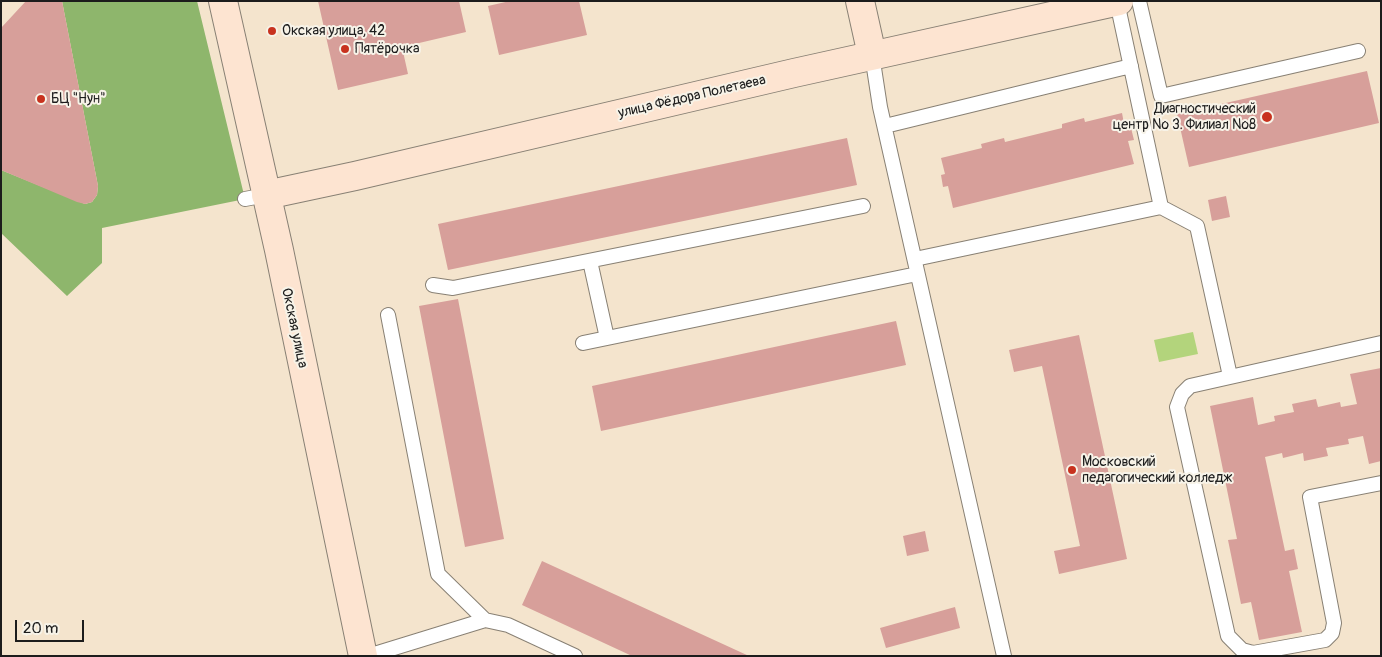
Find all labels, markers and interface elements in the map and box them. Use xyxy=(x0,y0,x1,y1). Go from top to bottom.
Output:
place label: Окская улица, 42 xyxy=(282,23,385,39)
marker: Окская улица, 42 xyxy=(266,25,278,37)
place label: Пятёрочка xyxy=(355,41,419,57)
marker: Пятёрочка xyxy=(339,43,351,55)
street label: улица Фёдора Полетаева xyxy=(617,72,767,122)
place label: БЦ "Нун" xyxy=(51,91,106,107)
marker: БЦ "Нун" xyxy=(35,93,47,105)
place label: Диагностический центр № 3. Филиал №8 xyxy=(1113,101,1256,134)
marker: Диагностический центр № 3. Филиал №8 xyxy=(1260,110,1274,124)
street label: Окская улица xyxy=(277,286,311,370)
place label: Московский педагогический колледж xyxy=(1082,454,1232,487)
marker: Московский педагогический колледж xyxy=(1066,464,1078,476)
scale bar xyxy=(18,610,86,642)
text: 20 m xyxy=(23,619,58,638)

